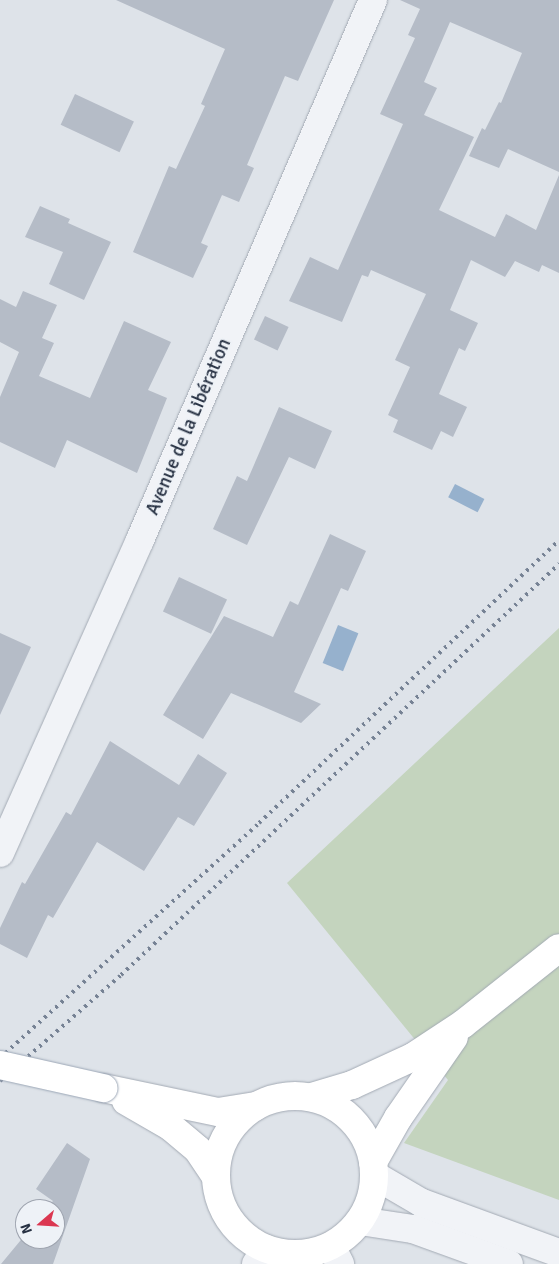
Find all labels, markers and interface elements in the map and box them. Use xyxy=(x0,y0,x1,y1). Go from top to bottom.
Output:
street label: Avenue de la Libération xyxy=(141,335,237,519)
north arrow xyxy=(15,1199,65,1249)
text: N xyxy=(17,1221,36,1236)

